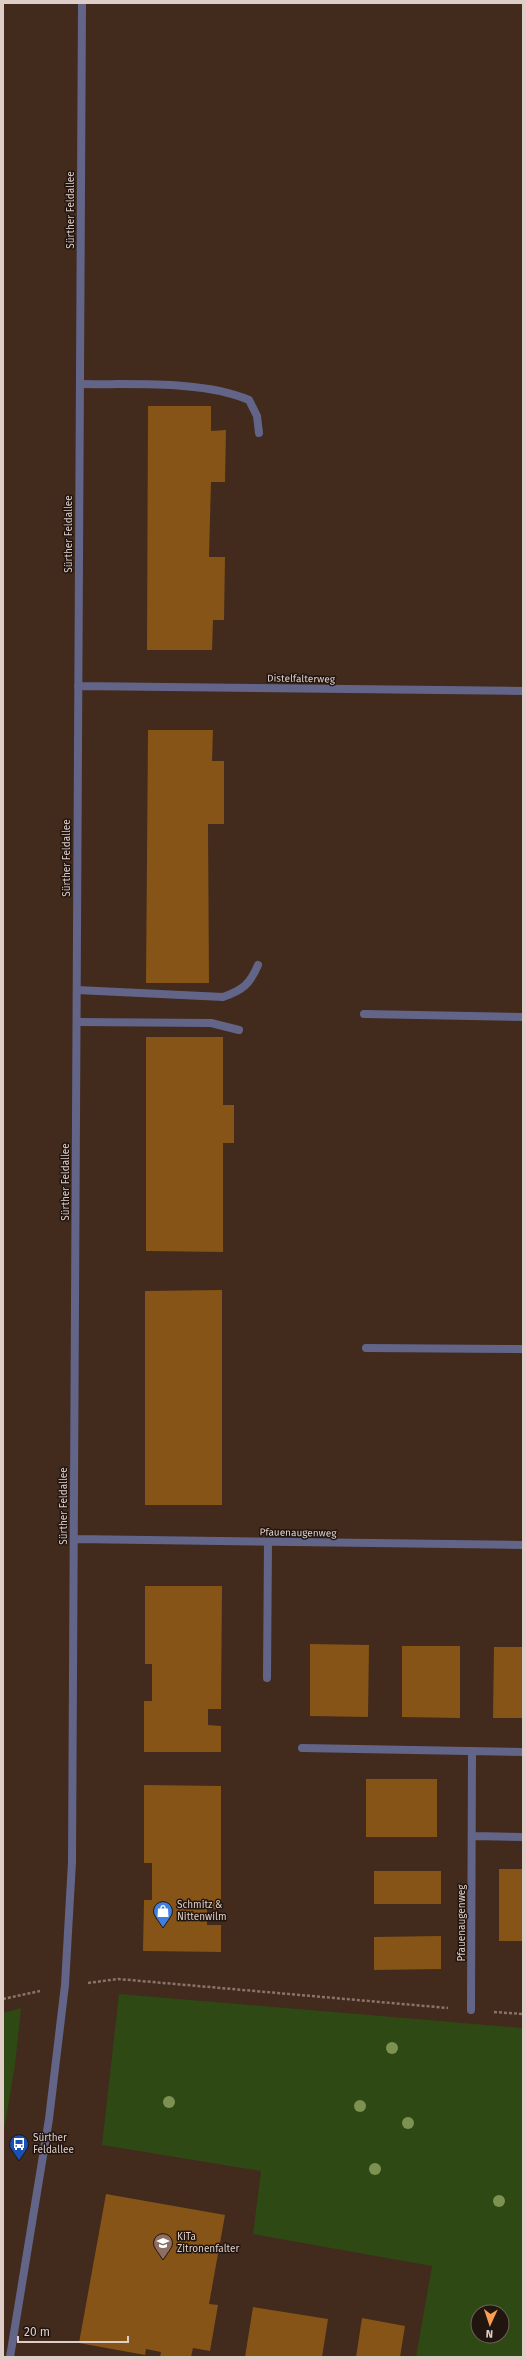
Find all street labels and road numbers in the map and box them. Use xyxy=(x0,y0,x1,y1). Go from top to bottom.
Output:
street label: Sürther Feldallee xyxy=(65,171,77,249)
street label: Sürther Feldallee xyxy=(63,495,75,573)
street label: Distelfalterweg xyxy=(267,672,336,686)
street label: Sürther Feldallee xyxy=(61,819,73,897)
street label: Sürther Feldallee xyxy=(60,1143,72,1221)
street label: Sürther Feldallee xyxy=(58,1467,70,1545)
street label: Pfauenaugenweg xyxy=(259,1526,337,1540)
street label: Pfauenaugenweg xyxy=(456,1884,468,1961)

